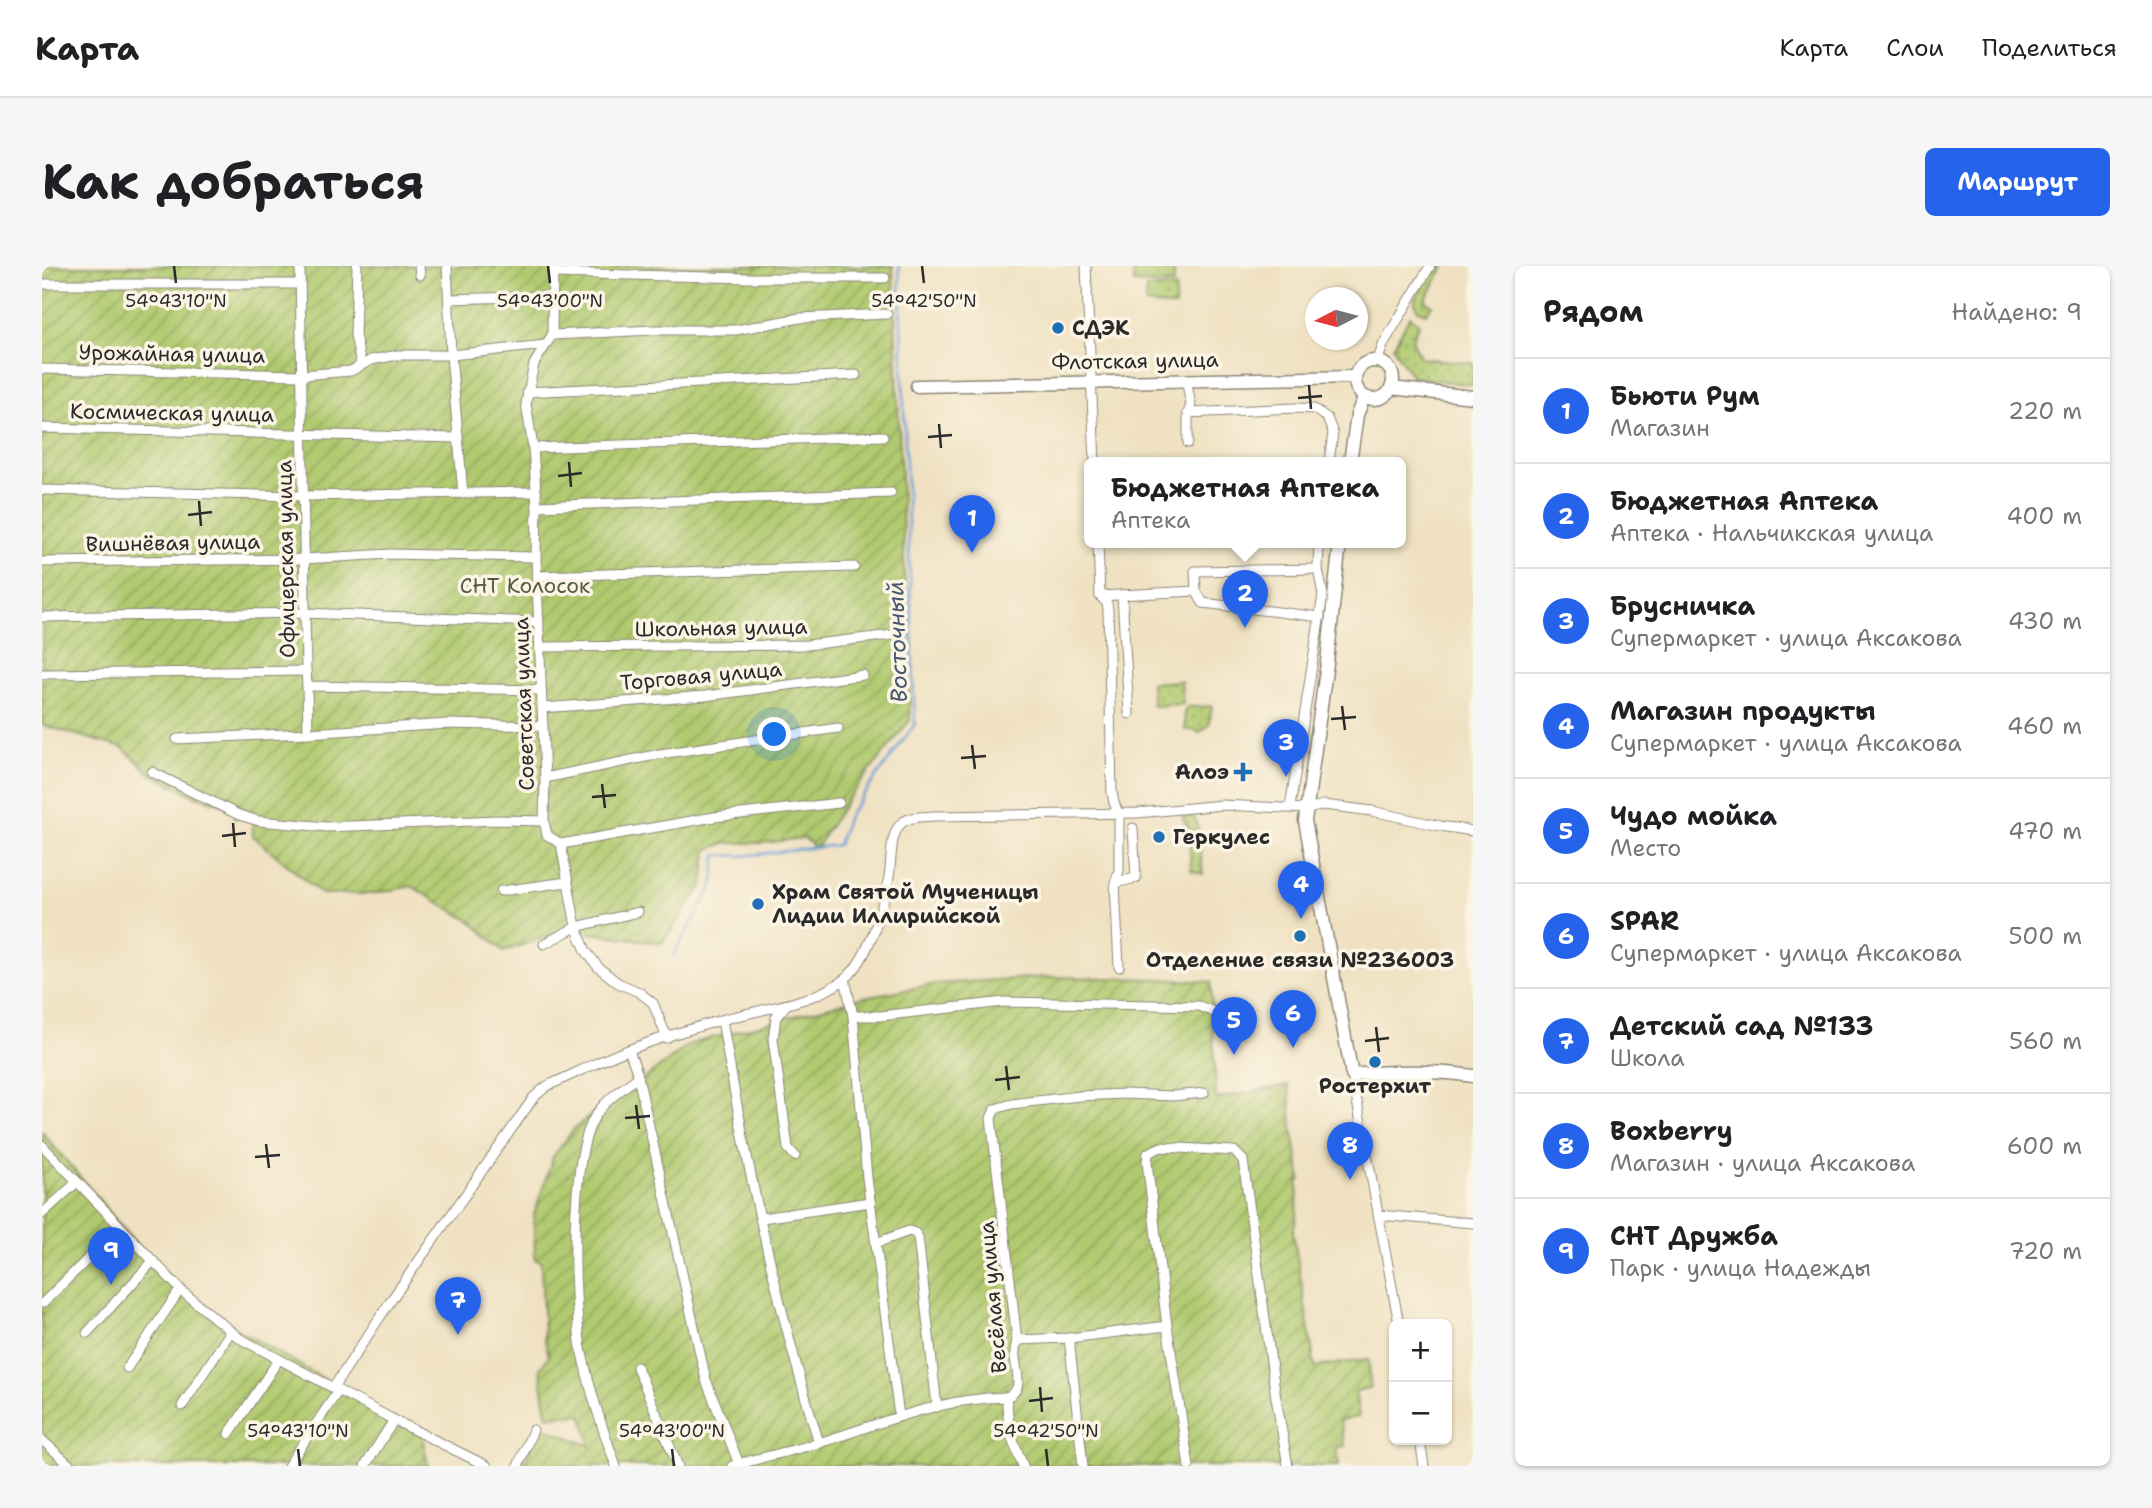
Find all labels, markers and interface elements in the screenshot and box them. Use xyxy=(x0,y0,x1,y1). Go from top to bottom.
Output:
text: Карта xyxy=(35,26,139,71)
text: Карта xyxy=(1780,32,1848,64)
text: Слои xyxy=(1886,32,1944,64)
text: Поделиться xyxy=(1982,32,2117,64)
button: Маршрут xyxy=(1925,148,2110,216)
text: Как добраться xyxy=(42,149,424,215)
north arrow xyxy=(1305,287,1368,350)
text: 54°43'10"N xyxy=(125,289,227,313)
text: 54°43'00"N xyxy=(497,289,603,313)
text: 54°42'50"N xyxy=(871,289,977,313)
text: Рядом xyxy=(1543,291,1643,332)
text: Найдено: 9 xyxy=(1952,297,2082,327)
place label: СДЭК xyxy=(1072,314,1130,342)
marker: СДЭК xyxy=(1050,320,1066,336)
street label: Урожайная улица xyxy=(78,338,266,370)
street label: Флотская улица xyxy=(1051,346,1219,376)
text: Бьюти Рум xyxy=(1610,378,1760,413)
text: 1 xyxy=(1561,396,1571,426)
text: 220 m xyxy=(2008,396,2082,426)
street label: Космическая улица xyxy=(70,397,274,429)
text: Магазин xyxy=(1610,413,1710,443)
popup xyxy=(1084,457,1406,548)
street label: Офицерская улица xyxy=(270,460,302,658)
text: Бюджетная Аптека xyxy=(1111,470,1379,505)
text: Бюджетная Аптека xyxy=(1610,483,1878,518)
pin: 1 xyxy=(949,495,995,553)
text: 2 xyxy=(1558,501,1574,531)
text: 400 m xyxy=(2006,501,2082,531)
text: Аптека xyxy=(1111,505,1190,535)
text: Аптека · Нальчикская улица xyxy=(1610,518,1933,548)
street label: Вишнёвая улица xyxy=(85,527,261,559)
pin: 2 xyxy=(1222,570,1268,628)
park label: СНТ Колосок xyxy=(460,572,590,600)
water label: Восточный xyxy=(880,581,914,703)
text: Брусничка xyxy=(1610,588,1755,623)
text: 3 xyxy=(1558,606,1574,636)
text: 430 m xyxy=(2008,606,2082,636)
street label: Школьная улица xyxy=(634,612,808,644)
street label: Советская улица xyxy=(507,617,541,791)
text: Супермаркет · улица Аксакова xyxy=(1610,623,1962,653)
street label: Торговая улица xyxy=(619,655,783,697)
text: Магазин продукты xyxy=(1610,693,1876,728)
text: 4 xyxy=(1558,711,1574,741)
text: 460 m xyxy=(2007,711,2082,741)
your location xyxy=(757,717,791,751)
pin: 3 xyxy=(1263,719,1309,777)
text: Супермаркет · улица Аксакова xyxy=(1610,728,1962,758)
place label: Алоэ xyxy=(1175,758,1229,786)
marker: Алоэ xyxy=(1235,764,1251,780)
text: Чудо мойка xyxy=(1610,798,1777,833)
text: 5 xyxy=(1559,816,1573,846)
text: 470 m xyxy=(2008,816,2082,846)
place label: Геркулес xyxy=(1173,823,1270,851)
marker: Геркулес xyxy=(1151,829,1167,845)
text: Место xyxy=(1610,833,1681,863)
pin: 4 xyxy=(1278,861,1324,919)
place label: Храм Святой Мученицы Лидии Иллирийской xyxy=(772,878,1039,930)
marker: Храм Святой Мученицы Лидии Иллирийской xyxy=(750,896,766,912)
text: SPAR xyxy=(1610,903,1679,938)
text: 6 xyxy=(1558,921,1574,951)
text: 500 m xyxy=(2008,921,2082,951)
marker: Отделение связи №236003 xyxy=(1292,928,1308,944)
text: Супермаркет · улица Аксакова xyxy=(1610,938,1962,968)
place label: Отделение связи №236003 xyxy=(1146,946,1454,974)
pin: 6 xyxy=(1270,990,1316,1048)
pin: 5 xyxy=(1211,997,1257,1055)
text: Детский сад №133 xyxy=(1610,1008,1873,1043)
text: 7 xyxy=(1558,1026,1574,1056)
text: 560 m xyxy=(2009,1026,2082,1056)
text: Школа xyxy=(1610,1043,1685,1073)
marker: Ростерхит xyxy=(1367,1054,1383,1070)
place label: Ростерхит xyxy=(1319,1072,1432,1100)
text: Boxberry xyxy=(1610,1113,1733,1148)
pin: 8 xyxy=(1327,1122,1373,1180)
text: 8 xyxy=(1558,1131,1574,1161)
text: 600 m xyxy=(2007,1131,2082,1161)
text: Магазин · улица Аксакова xyxy=(1610,1148,1915,1178)
text: СНТ Дружба xyxy=(1610,1218,1778,1253)
street label: Весёлая улица xyxy=(972,1220,1014,1374)
pin: 9 xyxy=(88,1227,134,1285)
text: 9 xyxy=(1558,1236,1574,1266)
text: 720 m xyxy=(2009,1236,2082,1266)
text: Парк · улица Надежды xyxy=(1610,1253,1871,1283)
pin: 7 xyxy=(435,1277,481,1335)
map controls xyxy=(1389,1319,1452,1445)
button: + xyxy=(1389,1319,1452,1382)
button: − xyxy=(1389,1382,1452,1445)
text: 54°43'10"N xyxy=(247,1419,349,1443)
text: 54°43'00"N xyxy=(619,1419,725,1443)
text: 54°42'50"N xyxy=(993,1419,1099,1443)

